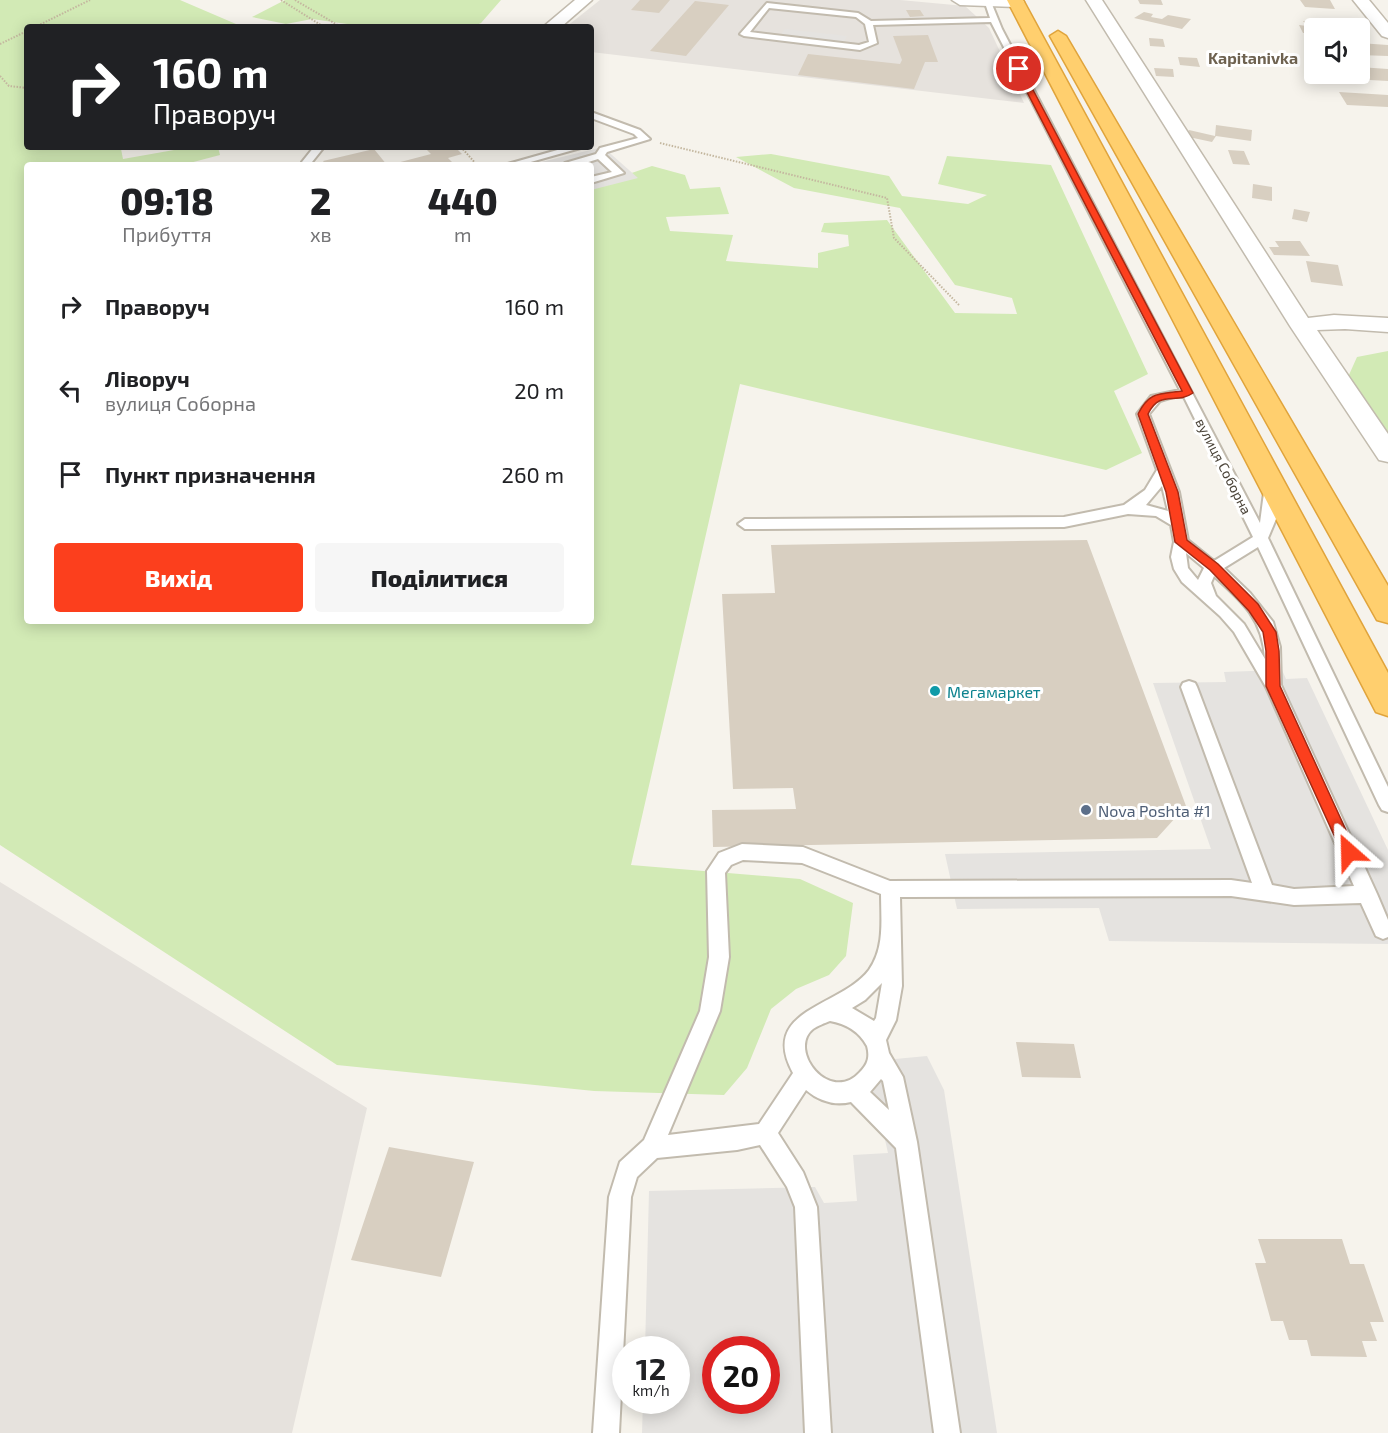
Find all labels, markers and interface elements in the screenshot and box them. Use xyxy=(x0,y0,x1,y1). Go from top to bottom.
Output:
map controls xyxy=(1304,18,1370,84)
button: sound xyxy=(1304,18,1370,84)
pin xyxy=(993,43,1044,94)
text: 160 m xyxy=(153,46,269,96)
icon: right xyxy=(54,48,132,126)
district label: Kapitanivka xyxy=(1208,48,1298,67)
icon: arrive xyxy=(1002,52,1035,85)
text: Праворуч xyxy=(153,97,276,129)
text: 09:18 xyxy=(120,179,214,222)
text: 2 xyxy=(310,179,331,222)
text: 440 xyxy=(428,179,498,222)
text: Прибуття xyxy=(122,222,212,246)
text: хв xyxy=(310,222,332,246)
text: m xyxy=(454,222,472,246)
icon: right xyxy=(54,290,87,323)
text: Праворуч xyxy=(105,293,210,319)
text: 160 m xyxy=(505,293,564,319)
text: Ліворуч xyxy=(105,365,190,391)
icon: left xyxy=(54,374,87,407)
text: 20 m xyxy=(514,377,564,403)
text: вулиця Соборна xyxy=(105,391,256,415)
street label: вулиця Соборна xyxy=(1192,415,1256,517)
icon: arrive xyxy=(54,458,87,491)
text: Пункт призначення xyxy=(105,461,316,487)
text: 260 m xyxy=(502,461,564,487)
button: Вихід xyxy=(54,543,303,612)
button: Поділитися xyxy=(315,543,564,612)
place label: Мегамаркет xyxy=(947,682,1041,701)
marker: Мегамаркет xyxy=(928,684,942,698)
place label: Nova Poshta #1 xyxy=(1098,801,1211,820)
marker: Nova Poshta #1 xyxy=(1079,803,1093,817)
position arrow xyxy=(1317,820,1381,884)
speed limit sign: 20 xyxy=(702,1336,780,1414)
text: 12 xyxy=(636,1350,666,1386)
text: km/h xyxy=(632,1381,670,1399)

